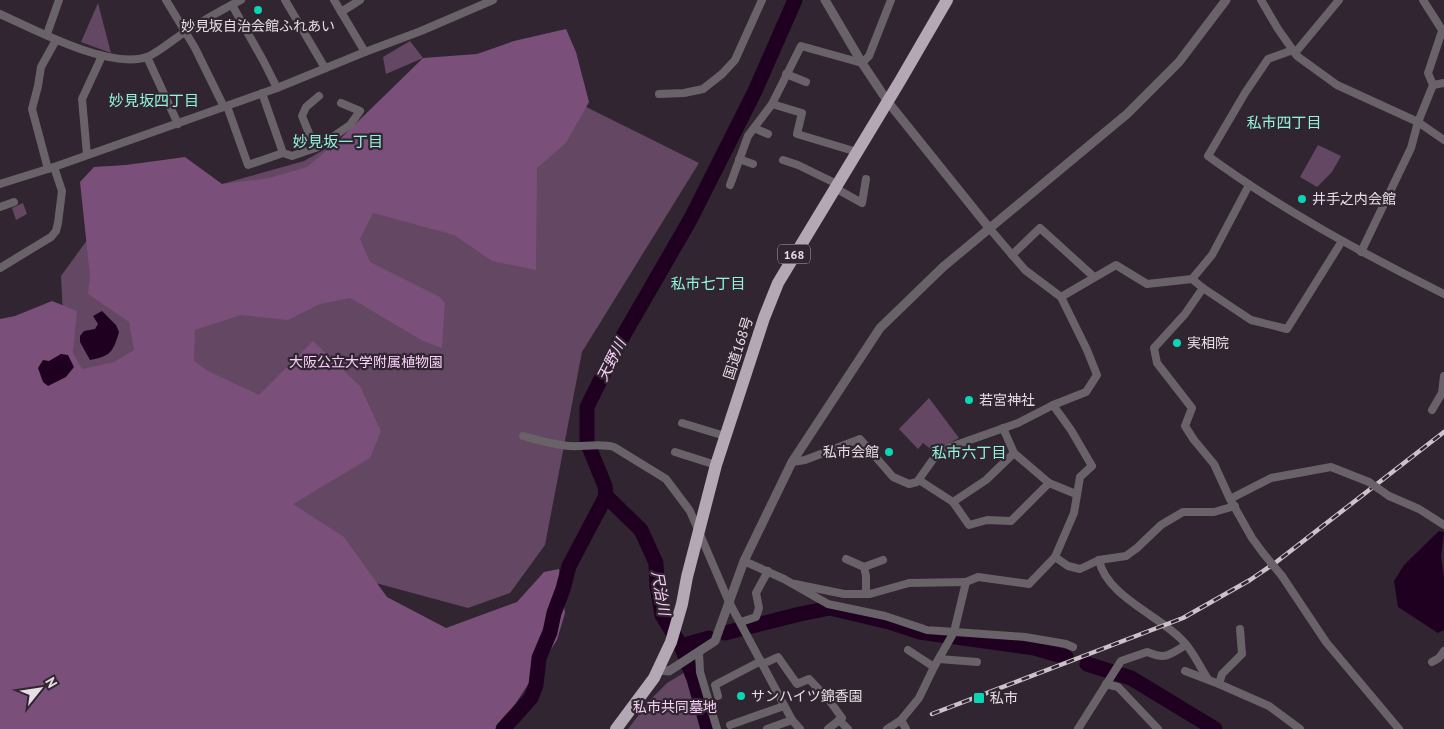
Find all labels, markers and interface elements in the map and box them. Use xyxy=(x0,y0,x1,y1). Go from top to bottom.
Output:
marker: 妙見坂自治会館ふれあい xyxy=(252,4,264,16)
place label: 妙見坂自治会館ふれあい xyxy=(181,17,335,35)
district label: 妙見坂四丁目 xyxy=(109,91,199,110)
district label: 私市四丁目 xyxy=(1246,113,1322,132)
district label: 妙見坂一丁目 xyxy=(293,132,383,151)
place label: 井手之内会館 xyxy=(1312,190,1396,208)
marker: 井手之内会館 xyxy=(1296,193,1308,205)
road number: 168 xyxy=(778,244,810,264)
district label: 私市七丁目 xyxy=(670,274,746,293)
street label: 国道168号 xyxy=(719,314,757,382)
water label: 天野川 xyxy=(592,334,631,384)
place label: 実相院 xyxy=(1187,334,1229,352)
marker: 実相院 xyxy=(1171,337,1183,349)
park label: 大阪公立大学附属植物園 xyxy=(289,353,443,371)
place label: 若宮神社 xyxy=(979,391,1035,409)
marker: 若宮神社 xyxy=(963,394,975,406)
place label: 私市会館 xyxy=(823,443,879,461)
district label: 私市六丁目 xyxy=(931,443,1007,462)
marker: 私市会館 xyxy=(883,446,895,458)
water label: 尺治川 xyxy=(648,569,675,619)
north arrow xyxy=(15,664,65,714)
text: N xyxy=(41,674,61,691)
place label: サンハイツ錦香園 xyxy=(751,687,863,705)
place label: 私市 xyxy=(990,689,1018,707)
marker: サンハイツ錦香園 xyxy=(735,690,747,702)
marker: 私市 xyxy=(972,691,986,705)
park label: 私市共同墓地 xyxy=(633,698,717,716)

